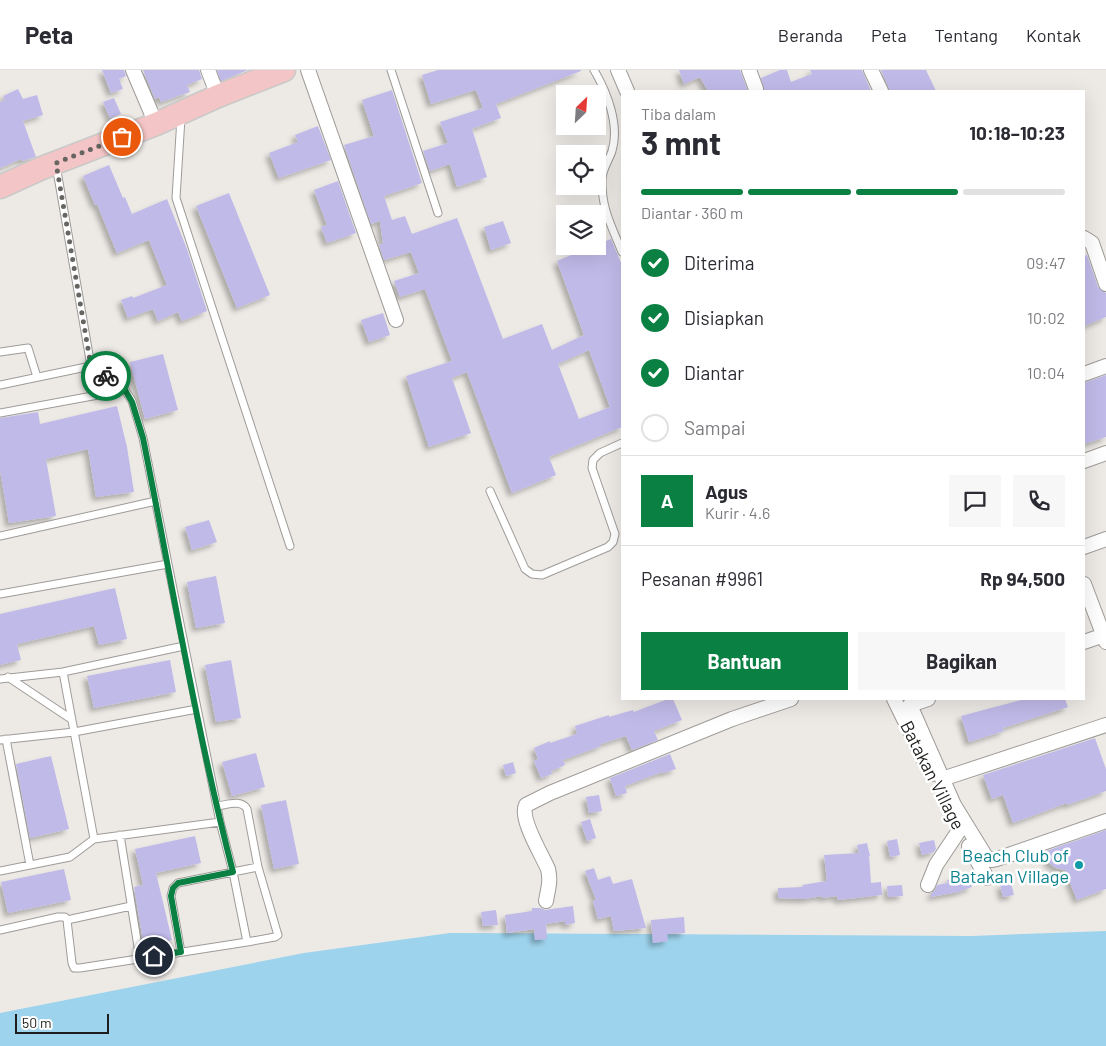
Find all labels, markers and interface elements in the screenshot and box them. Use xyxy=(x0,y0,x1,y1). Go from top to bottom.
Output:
text: Peta xyxy=(25,20,73,49)
text: Beranda xyxy=(778,24,843,46)
text: Peta xyxy=(871,24,907,46)
text: Tentang xyxy=(935,24,998,46)
text: Kontak xyxy=(1026,24,1081,46)
north arrow xyxy=(556,85,606,135)
map controls xyxy=(556,85,606,255)
text: Tiba dalam xyxy=(641,104,716,123)
pin xyxy=(101,116,143,158)
text: 10:18–10:23 xyxy=(969,121,1065,144)
icon: bag xyxy=(108,123,136,151)
text: 3 mnt xyxy=(641,123,721,161)
button: locate xyxy=(556,145,606,195)
text: Diantar · 360 m xyxy=(641,203,743,222)
button: layers xyxy=(556,205,606,255)
icon: check xyxy=(641,249,669,277)
text: Diterima xyxy=(684,251,755,274)
text: 09:47 xyxy=(1026,253,1065,272)
icon: check xyxy=(641,304,669,332)
text: Disiapkan xyxy=(684,306,764,329)
text: 10:02 xyxy=(1027,308,1065,327)
courier xyxy=(81,351,131,401)
icon: check xyxy=(641,359,669,387)
text: Diantar xyxy=(684,361,744,384)
icon: bike xyxy=(92,362,120,390)
text: 10:04 xyxy=(1027,363,1065,382)
text: Sampai xyxy=(684,416,746,439)
button: chat xyxy=(949,475,1001,527)
button: phone xyxy=(1013,475,1065,527)
text: Agus xyxy=(705,480,748,503)
text: A xyxy=(661,489,673,512)
text: Kurir · 4.6 xyxy=(705,503,770,522)
text: Pesanan #9961 xyxy=(641,567,763,590)
text: Rp 94,500 xyxy=(980,567,1065,590)
button: Bantuan xyxy=(641,632,848,690)
button: Bagikan xyxy=(858,632,1065,690)
street label: Batakan Village xyxy=(896,717,970,833)
place label: Beach Club of Batakan Village xyxy=(950,844,1069,887)
marker: Beach Club of Batakan Village xyxy=(1073,859,1085,871)
pin xyxy=(133,935,175,977)
icon: home xyxy=(140,942,168,970)
scale bar xyxy=(15,1011,109,1034)
text: 50 m xyxy=(22,1014,51,1031)

